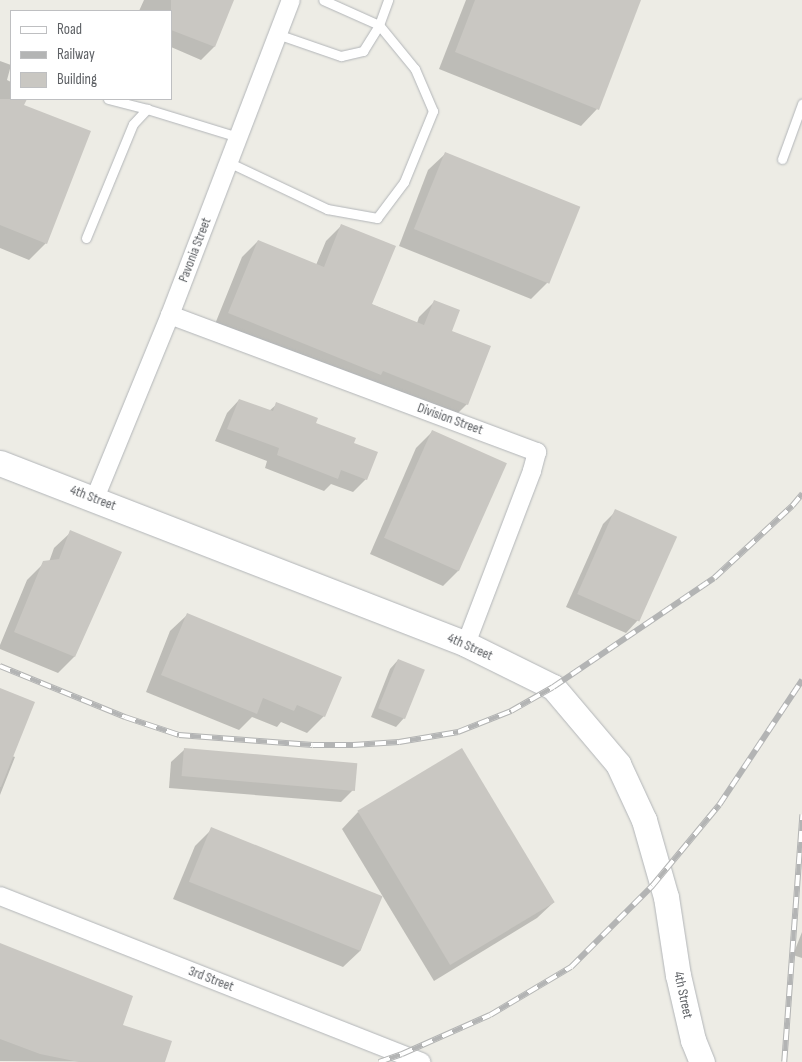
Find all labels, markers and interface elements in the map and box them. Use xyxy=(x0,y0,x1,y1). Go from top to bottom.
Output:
legend xyxy=(10,10,172,100)
text: Road xyxy=(57,20,82,39)
text: Railway xyxy=(57,45,95,64)
text: Building xyxy=(57,70,97,89)
street label: Pavonia Street xyxy=(175,215,215,285)
street label: Division Street xyxy=(415,399,485,439)
street label: 4th Street xyxy=(68,482,118,514)
street label: 4th Street xyxy=(445,630,495,664)
street label: 3rd Street xyxy=(186,963,236,995)
street label: 4th Street xyxy=(670,970,696,1020)

